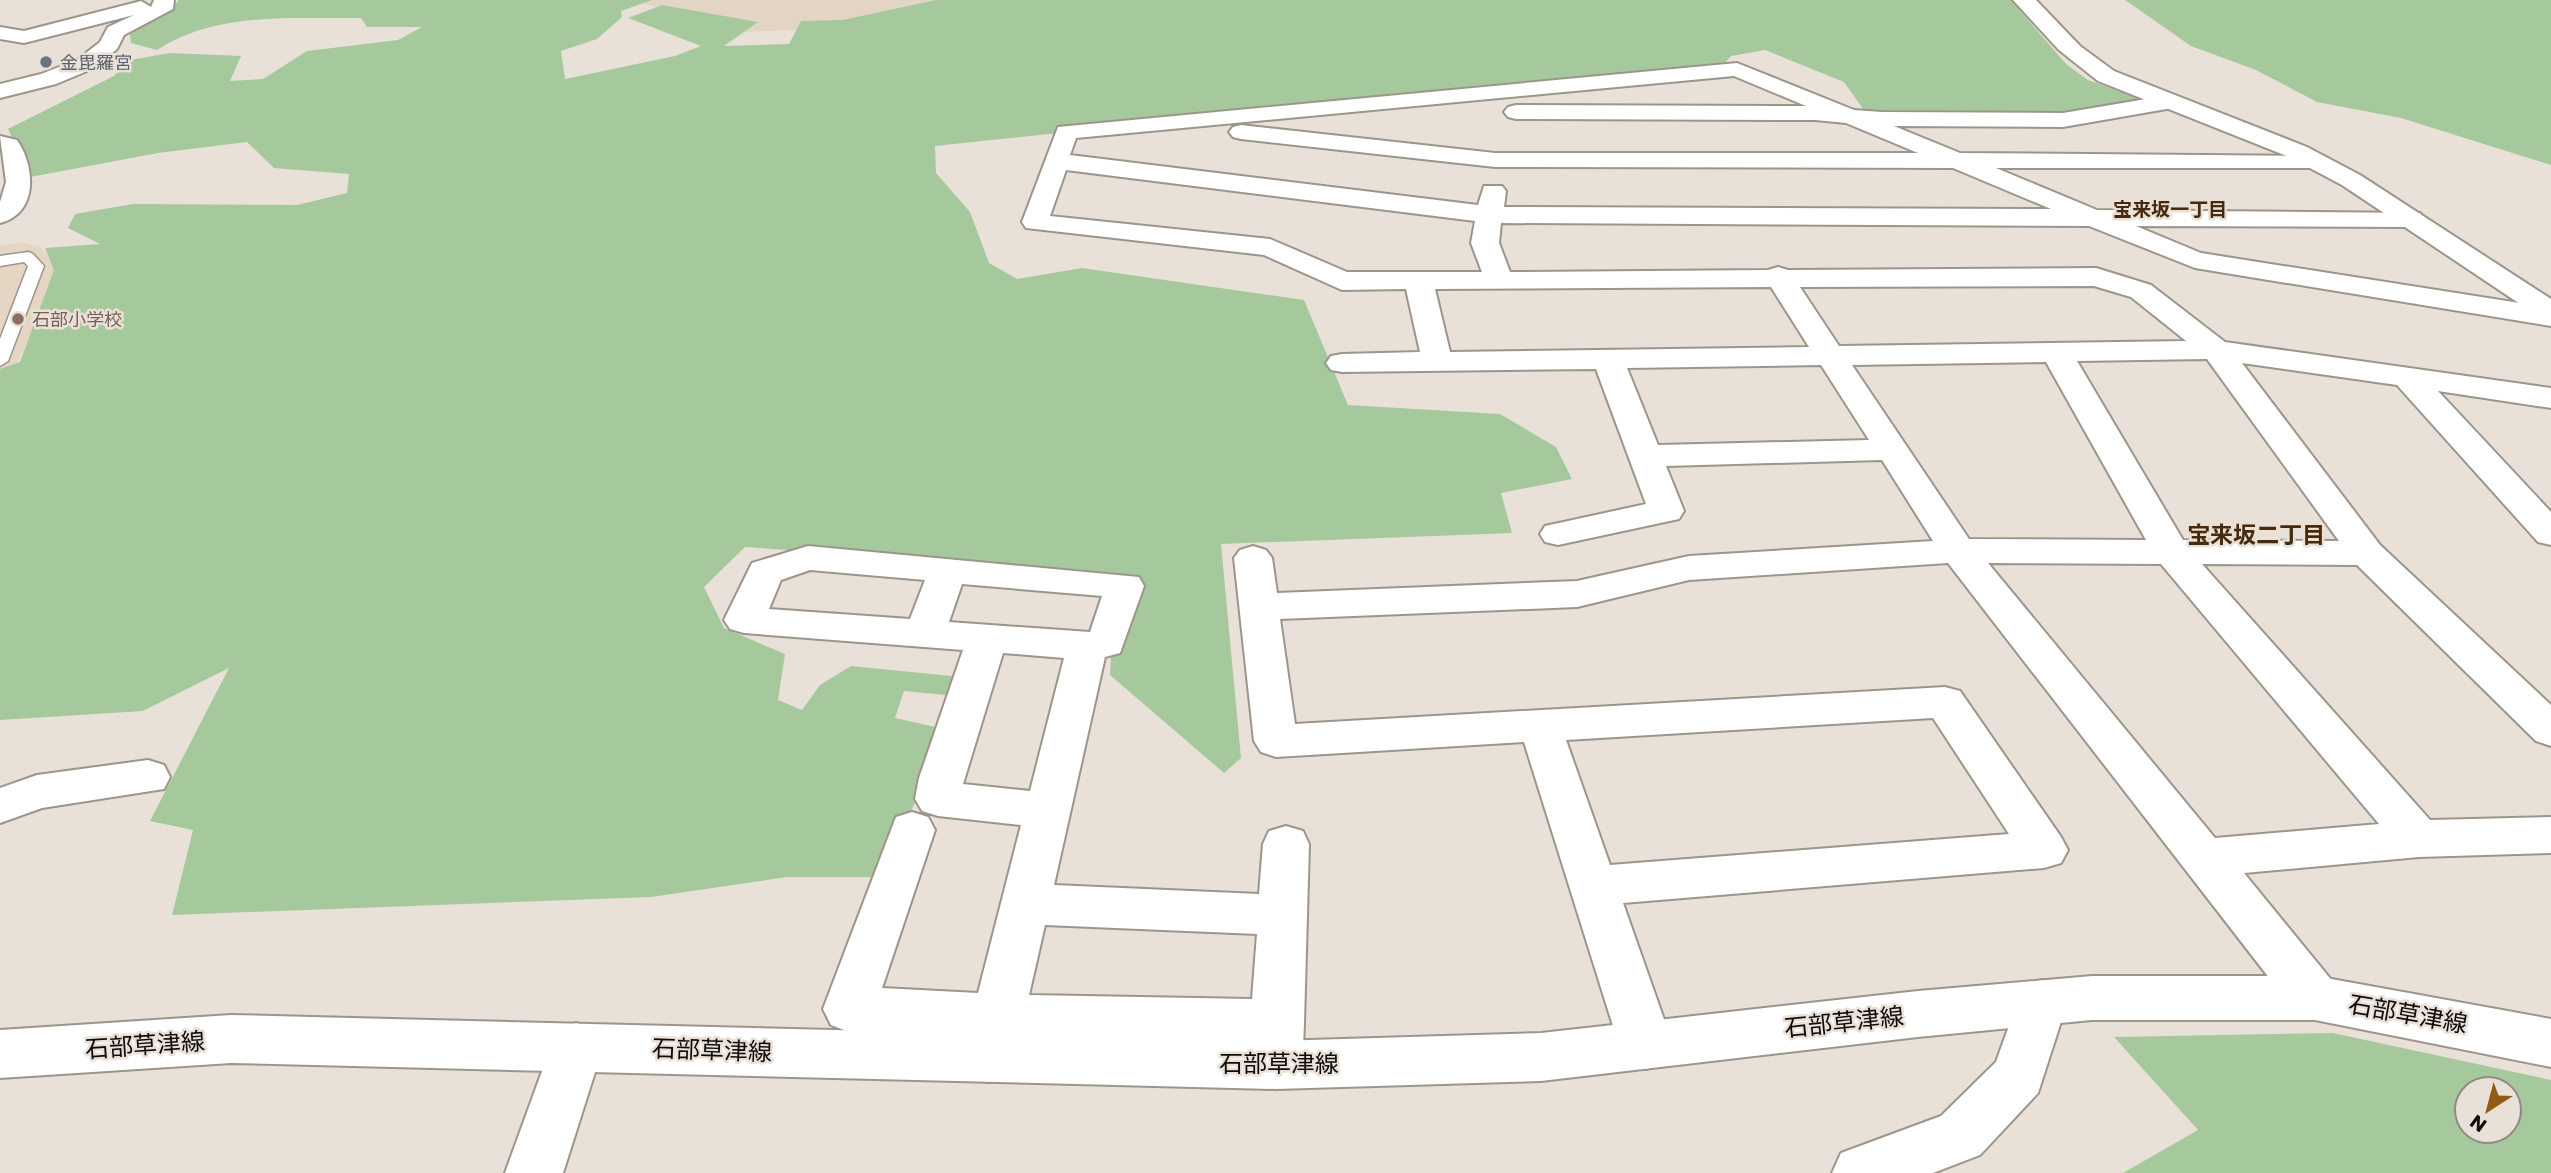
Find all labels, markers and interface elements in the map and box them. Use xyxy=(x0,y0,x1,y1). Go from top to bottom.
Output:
place label: 金毘羅宮 xyxy=(60,50,132,75)
marker: 金毘羅宮 xyxy=(38,54,54,70)
district label: 宝来坂一丁目 xyxy=(2113,196,2227,223)
place label: 石部小学校 xyxy=(32,307,122,332)
marker: 石部小学校 xyxy=(10,311,26,327)
district label: 宝来坂二丁目 xyxy=(2187,519,2325,551)
street label: 石部草津線 xyxy=(2346,987,2470,1041)
street label: 石部草津線 xyxy=(1783,999,1905,1045)
street label: 石部草津線 xyxy=(84,1024,206,1066)
street label: 石部草津線 xyxy=(651,1031,773,1069)
street label: 石部草津線 xyxy=(1219,1047,1339,1080)
north arrow xyxy=(2453,1075,2523,1145)
text: N xyxy=(2465,1108,2492,1138)

